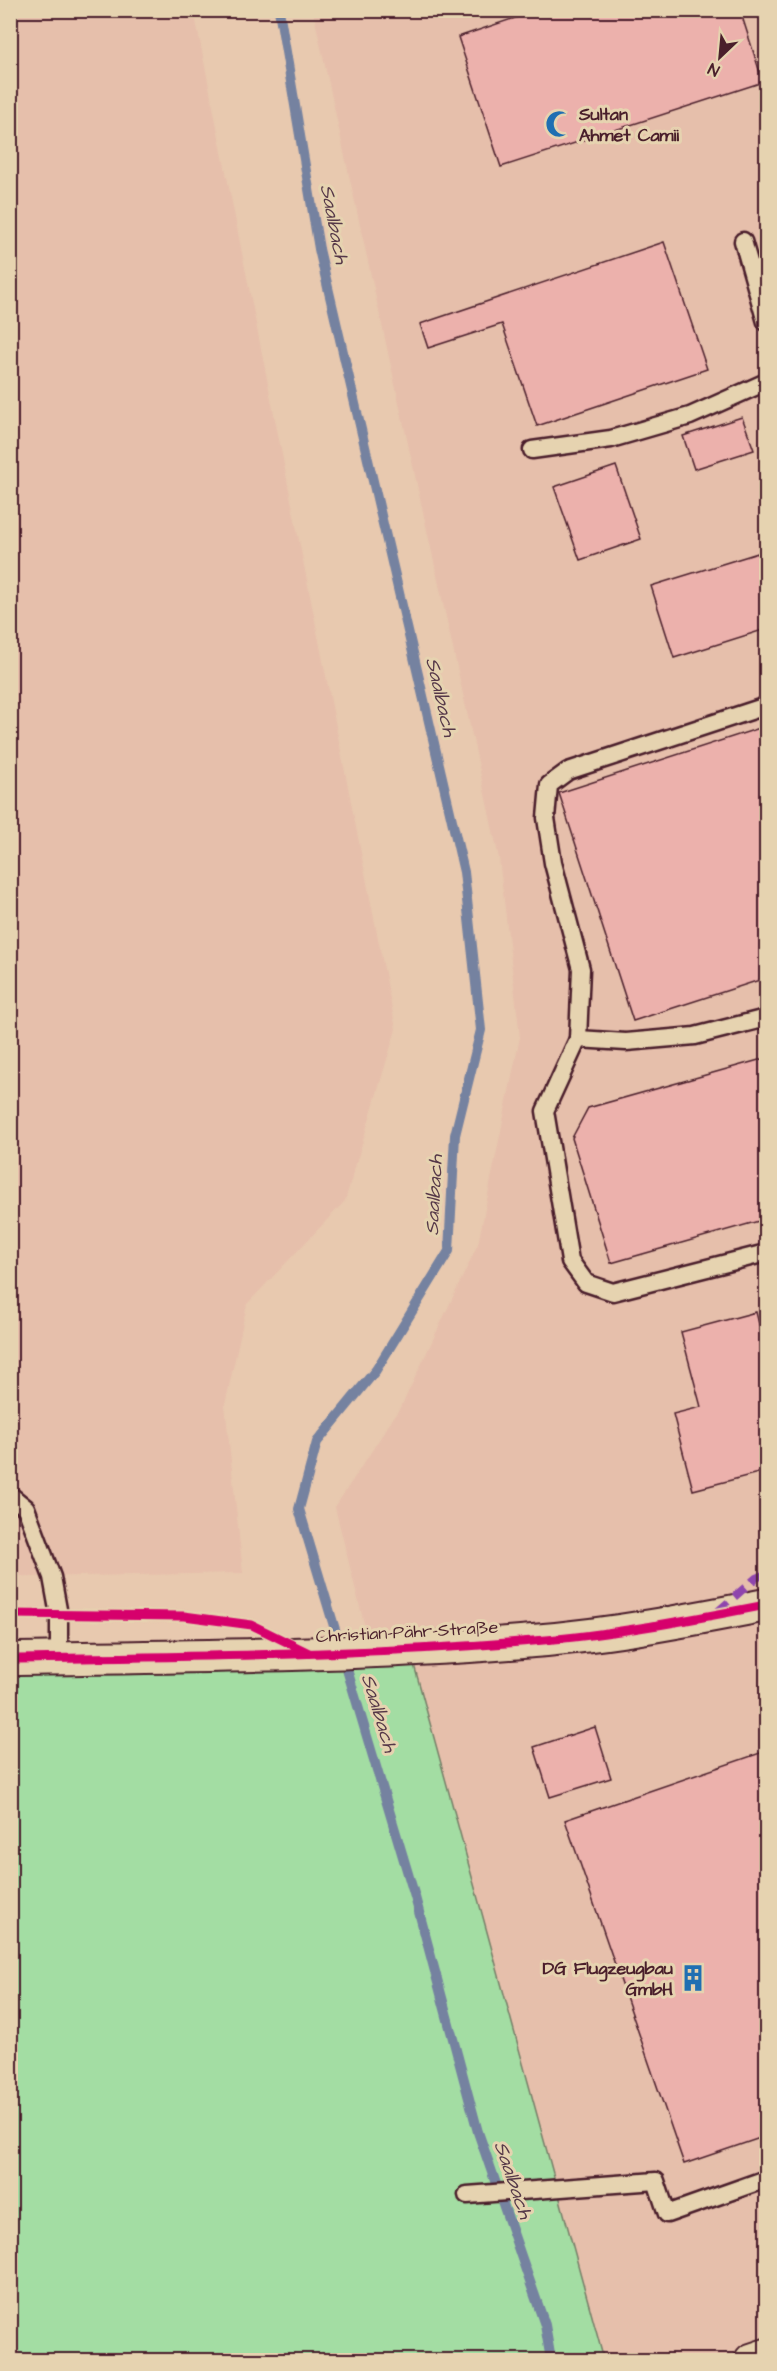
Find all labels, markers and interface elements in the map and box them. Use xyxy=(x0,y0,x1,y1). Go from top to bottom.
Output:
north arrow xyxy=(690,27,750,87)
text: N xyxy=(705,57,723,82)
place label: Sultan Ahmet Camii xyxy=(578,102,679,148)
mosque icon: Sultan Ahmet Camii xyxy=(544,109,574,139)
water label: Saalbach xyxy=(313,182,356,267)
water label: Saalbach xyxy=(418,655,464,740)
water label: Saalbach xyxy=(418,1153,450,1236)
street label: Christian-Pähr-Straße xyxy=(315,1615,499,1649)
water label: Saalbach xyxy=(354,1671,404,1757)
place label: DG Flugzeugbau GmbH xyxy=(542,1956,673,2002)
building icon: DG Flugzeugbau GmbH xyxy=(678,1963,708,1993)
water label: Saalbach xyxy=(487,2137,540,2224)

